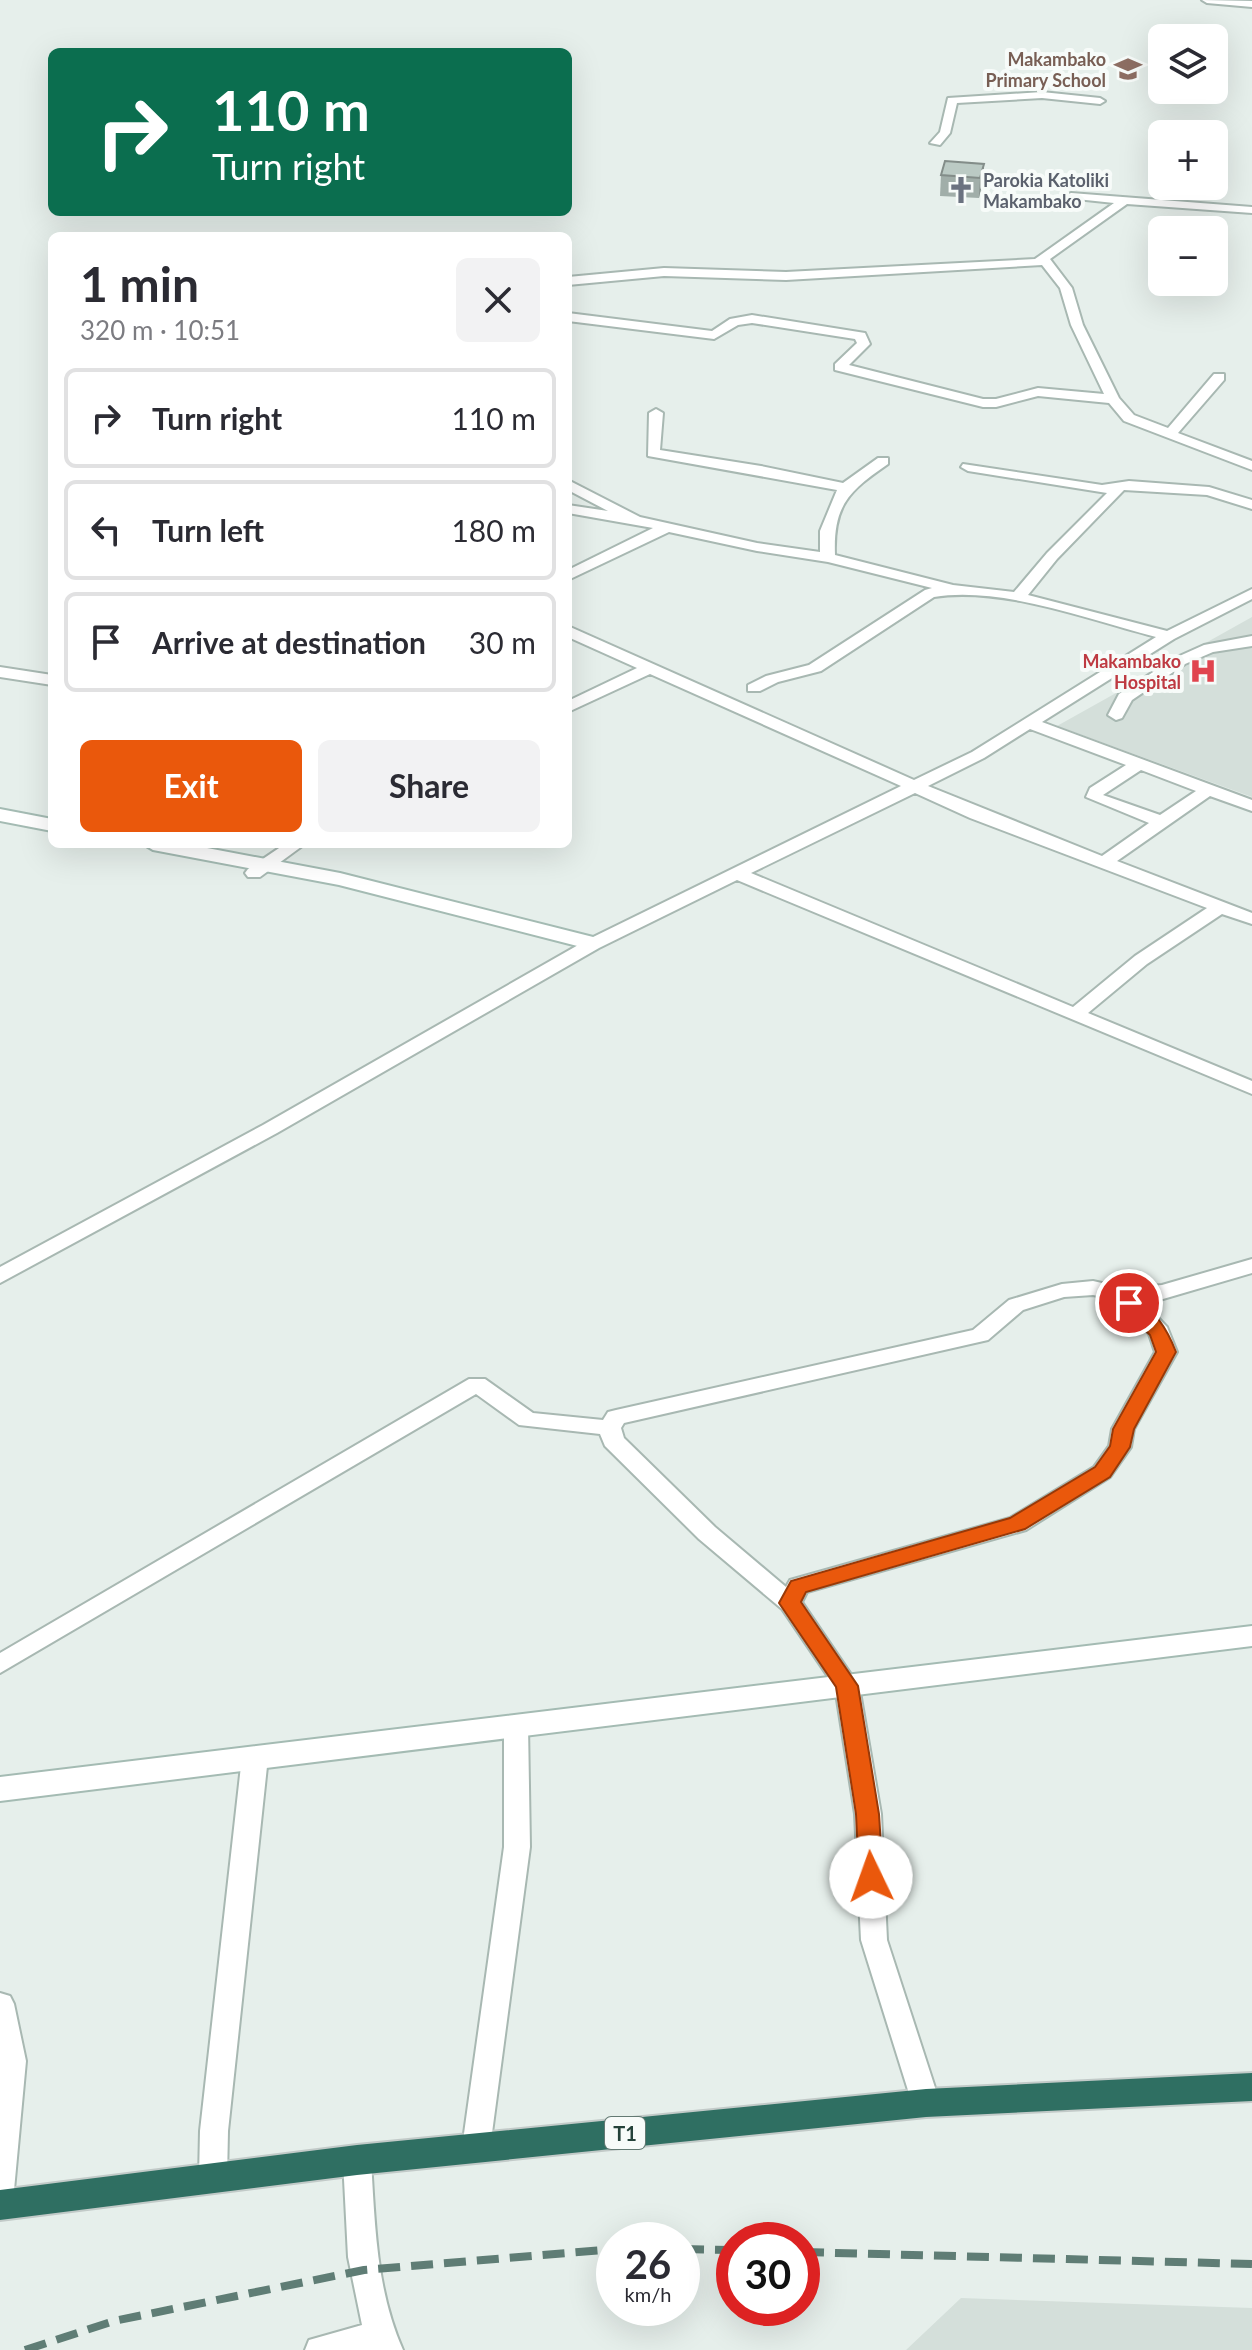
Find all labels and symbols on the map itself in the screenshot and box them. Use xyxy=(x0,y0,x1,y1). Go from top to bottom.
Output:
place label: Makambako Primary School xyxy=(986,48,1106,91)
school or university icon: Makambako Primary School xyxy=(1113,54,1143,84)
place label: Parokia Katoliki Makambako xyxy=(983,169,1109,212)
church icon: Parokia Katoliki Makambako xyxy=(946,175,976,205)
place label: Makambako Hospital xyxy=(1082,650,1181,693)
hospital icon: Makambako Hospital xyxy=(1188,656,1218,686)
pin xyxy=(1095,1269,1163,1337)
position arrow xyxy=(829,1835,913,1919)
road number: T1 xyxy=(605,2117,645,2149)
speed limit sign: 30 xyxy=(716,2222,820,2326)

